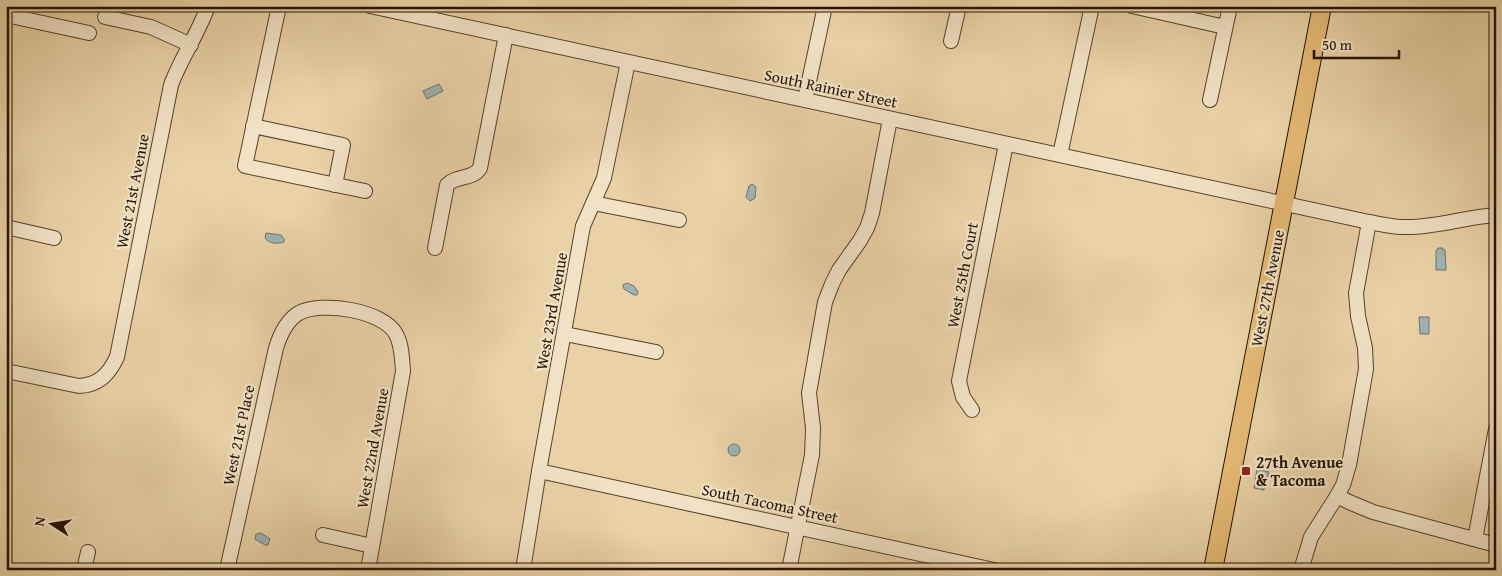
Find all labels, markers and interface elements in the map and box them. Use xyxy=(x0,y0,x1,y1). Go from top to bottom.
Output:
scale bar xyxy=(1314,28,1400,60)
text: 50 m xyxy=(1322,34,1353,55)
street label: South Rainier Street xyxy=(762,62,900,114)
street label: West 21st Avenue xyxy=(109,132,155,250)
street label: West 25th Court xyxy=(940,220,984,330)
street label: West 27th Avenue xyxy=(1244,227,1290,349)
street label: West 23rd Avenue xyxy=(529,250,573,372)
street label: West 21st Place xyxy=(216,383,260,487)
street label: West 22nd Avenue xyxy=(350,386,394,510)
place label: 27th Avenue & Tacoma xyxy=(1256,450,1343,492)
marker: 27th Avenue & Tacoma xyxy=(1240,465,1252,477)
street label: South Tacoma Street xyxy=(700,477,841,529)
north arrow xyxy=(28,498,78,548)
text: N xyxy=(29,514,50,528)

